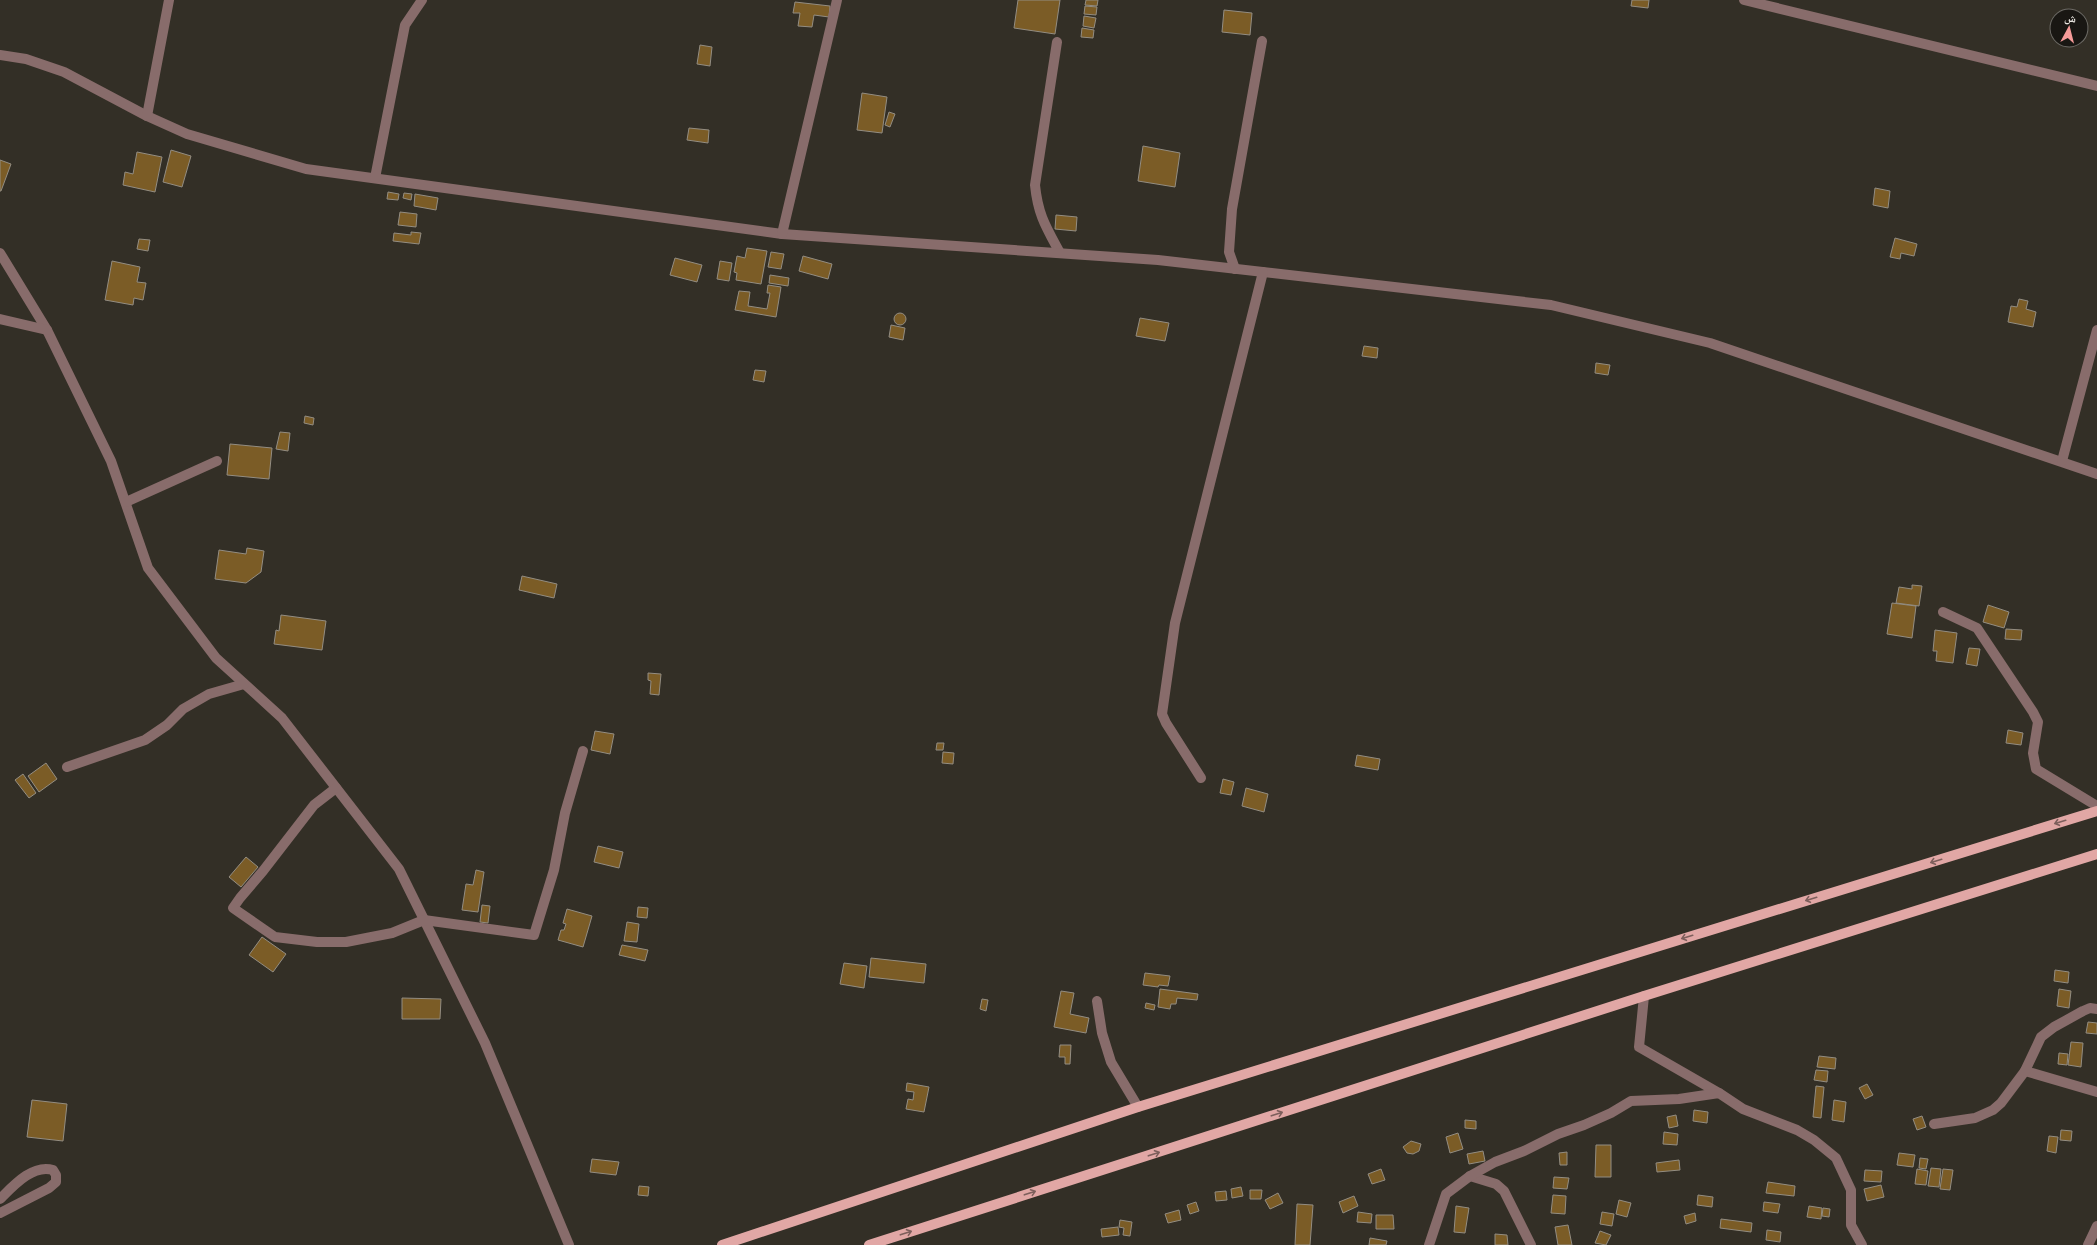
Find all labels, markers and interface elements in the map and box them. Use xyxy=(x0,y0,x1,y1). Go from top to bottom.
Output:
north arrow xyxy=(2049,8,2089,48)
text: ش xyxy=(2063,9,2077,27)
one-way arrow xyxy=(2053,819,2066,826)
one-way arrow xyxy=(1929,858,1942,865)
one-way arrow xyxy=(1805,896,1818,903)
one-way arrow xyxy=(1681,934,1694,941)
one-way arrow xyxy=(1271,1110,1284,1117)
one-way arrow xyxy=(1147,1149,1159,1157)
one-way arrow xyxy=(1023,1189,1036,1196)
one-way arrow xyxy=(899,1229,912,1236)

